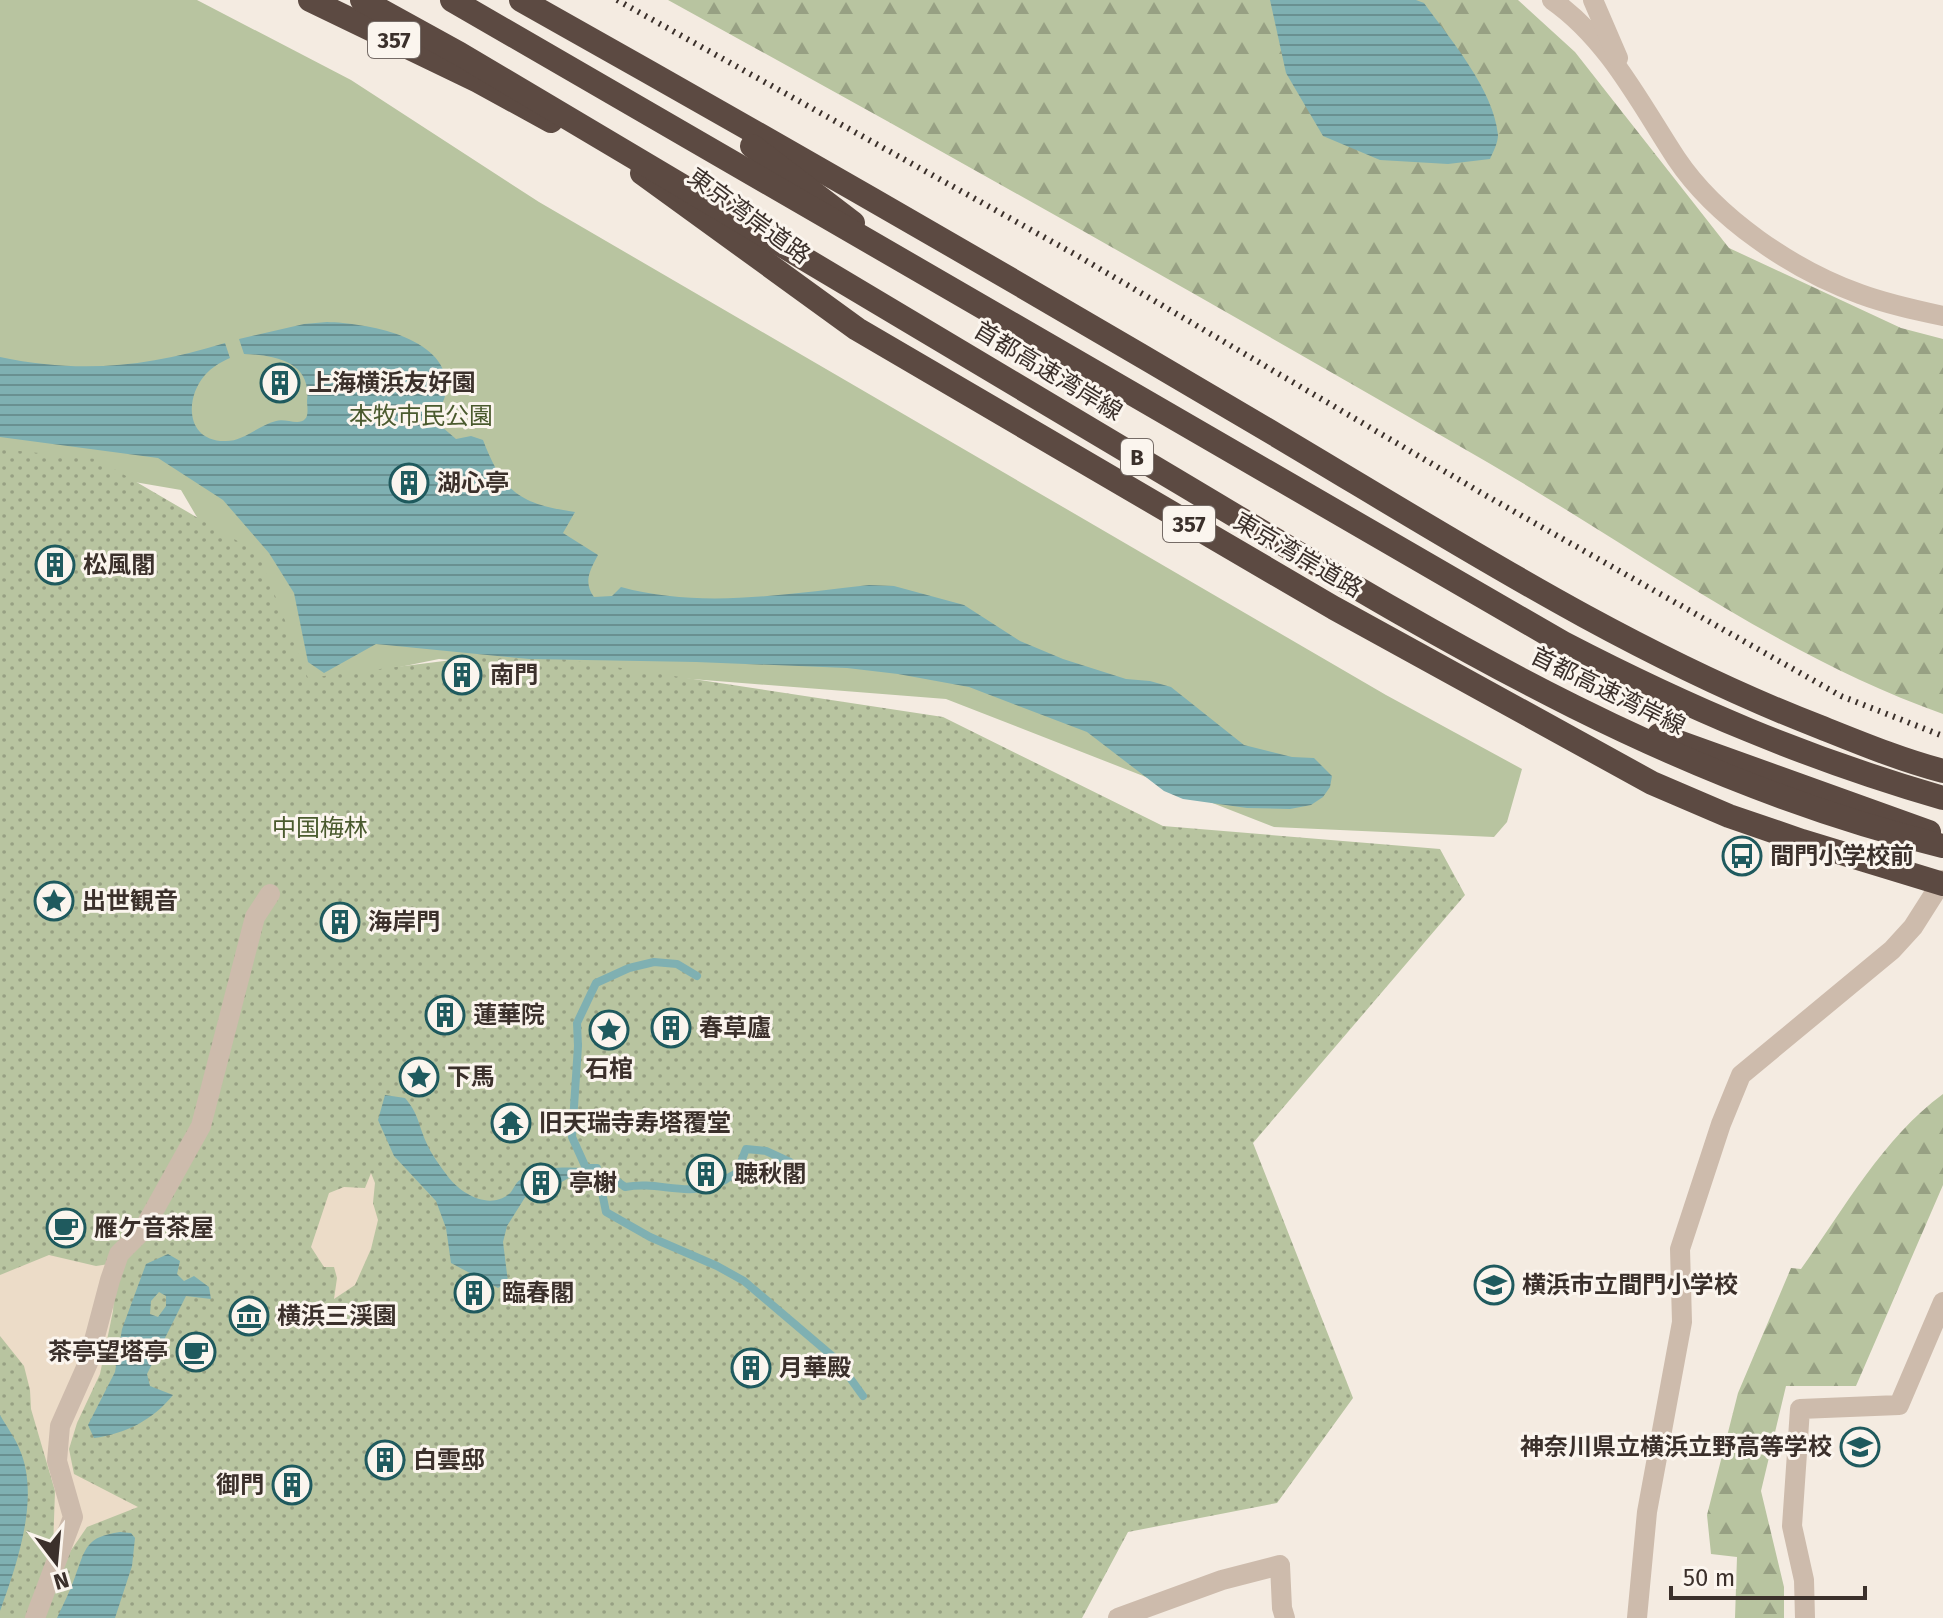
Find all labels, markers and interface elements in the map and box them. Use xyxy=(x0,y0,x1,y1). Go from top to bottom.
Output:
road number: 357 xyxy=(368,22,420,58)
street label: 東京湾岸道路 xyxy=(683,162,815,270)
street label: 首都高速湾岸線 xyxy=(969,316,1127,426)
building icon: 上海横浜友好園 xyxy=(259,362,301,404)
place label: 上海横浜友好園 xyxy=(308,369,476,397)
park label: 本牧市民公園 xyxy=(349,402,493,430)
road number: B xyxy=(1121,439,1153,475)
building icon: 湖心亭 xyxy=(388,462,430,504)
place label: 湖心亭 xyxy=(437,469,509,497)
road number: 357 xyxy=(1163,506,1215,542)
street label: 東京湾岸道路 xyxy=(1229,507,1367,603)
building icon: 松風閣 xyxy=(34,544,76,586)
place label: 松風閣 xyxy=(83,551,155,579)
street label: 首都高速湾岸線 xyxy=(1526,642,1690,740)
building icon: 南門 xyxy=(441,654,483,696)
place label: 南門 xyxy=(490,661,538,689)
park label: 中国梅林 xyxy=(272,814,368,842)
bus stop icon: 間門小学校前 xyxy=(1721,835,1763,877)
place label: 間門小学校前 xyxy=(1770,842,1914,870)
place icon: 出世観音 xyxy=(33,880,75,922)
place label: 出世観音 xyxy=(82,887,178,915)
building icon: 海岸門 xyxy=(319,901,361,943)
place label: 海岸門 xyxy=(368,908,440,936)
building icon: 蓮華院 xyxy=(424,994,466,1036)
place label: 蓮華院 xyxy=(473,1001,545,1029)
building icon: 春草廬 xyxy=(650,1007,692,1049)
place icon: 石棺 xyxy=(588,1009,630,1051)
place label: 春草廬 xyxy=(699,1014,771,1042)
place label: 石棺 xyxy=(585,1055,633,1083)
place icon: 下馬 xyxy=(398,1056,440,1098)
place label: 下馬 xyxy=(447,1063,495,1091)
temple icon: 旧天瑞寺寿塔覆堂 xyxy=(490,1102,532,1144)
place label: 旧天瑞寺寿塔覆堂 xyxy=(539,1109,731,1137)
building icon: 聴秋閣 xyxy=(685,1153,727,1195)
place label: 聴秋閣 xyxy=(734,1160,806,1188)
building icon: 亭榭 xyxy=(520,1162,562,1204)
place label: 亭榭 xyxy=(569,1169,617,1197)
cafe icon: 雁ケ音茶屋 xyxy=(45,1207,87,1249)
place label: 雁ケ音茶屋 xyxy=(94,1214,214,1242)
school or university icon: 横浜市立間門小学校 xyxy=(1473,1264,1515,1306)
place label: 横浜市立間門小学校 xyxy=(1522,1271,1738,1299)
building icon: 臨春閣 xyxy=(453,1272,495,1314)
place label: 臨春閣 xyxy=(502,1279,574,1307)
museum icon: 横浜三渓園 xyxy=(228,1295,270,1337)
place label: 横浜三渓園 xyxy=(277,1302,397,1330)
cafe icon: 茶亭望塔亭 xyxy=(175,1331,217,1373)
place label: 茶亭望塔亭 xyxy=(48,1338,168,1366)
building icon: 月華殿 xyxy=(730,1347,772,1389)
place label: 月華殿 xyxy=(779,1354,851,1382)
school or university icon: 神奈川県立横浜立野高等学校 xyxy=(1839,1426,1881,1468)
place label: 神奈川県立横浜立野高等学校 xyxy=(1520,1433,1832,1461)
building icon: 白雲邸 xyxy=(364,1439,406,1481)
place label: 白雲邸 xyxy=(413,1446,485,1474)
building icon: 御門 xyxy=(271,1464,313,1506)
place label: 御門 xyxy=(216,1471,264,1499)
north arrow xyxy=(16,1522,96,1602)
scale bar xyxy=(1671,1550,1865,1600)
text: 50 m xyxy=(1683,1564,1735,1592)
text: N xyxy=(51,1566,72,1596)

